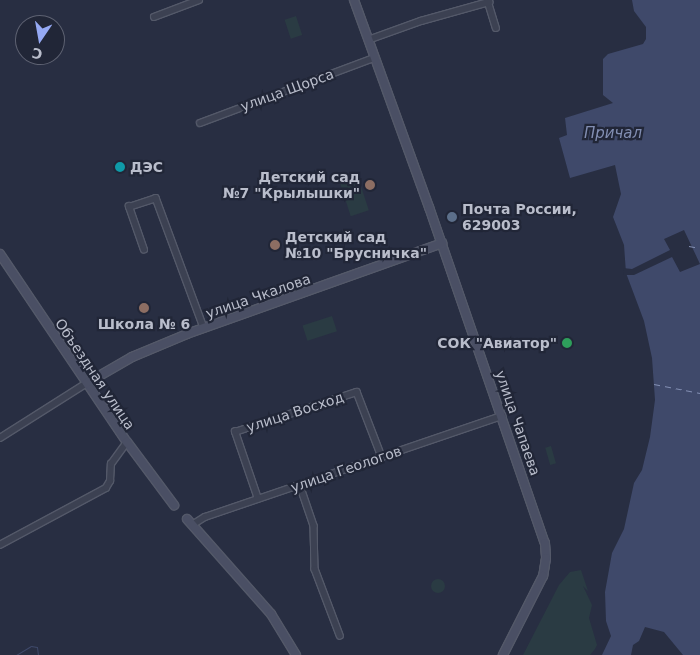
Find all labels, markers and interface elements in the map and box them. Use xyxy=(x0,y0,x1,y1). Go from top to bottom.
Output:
north arrow xyxy=(15,15,65,65)
text: С xyxy=(30,45,44,63)
street label: улица Щорса xyxy=(238,65,336,115)
water label: Причал xyxy=(584,125,642,143)
place label: ДЭС xyxy=(130,159,163,175)
marker: ДЭС xyxy=(114,161,126,173)
place label: Детский сад №7 "Крылышки" xyxy=(223,169,360,202)
marker: Детский сад №7 "Крылышки" xyxy=(364,179,376,191)
place label: Почта России, 629003 xyxy=(462,201,577,233)
marker: Почта России, 629003 xyxy=(446,211,458,223)
place label: Детский сад №10 "Брусничка" xyxy=(285,229,427,262)
marker: Детский сад №10 "Брусничка" xyxy=(269,239,281,251)
street label: улица Чкалова xyxy=(203,270,313,322)
marker: Школа № 6 xyxy=(138,302,150,314)
street label: Объездная улица xyxy=(52,315,138,433)
place label: Школа № 6 xyxy=(98,316,190,332)
place label: СОК "Авиатор" xyxy=(437,335,557,351)
marker: СОК "Авиатор" xyxy=(561,337,573,349)
street label: улица Чапаева xyxy=(492,368,544,478)
street label: улица Восход xyxy=(244,388,346,436)
street label: улица Геологов xyxy=(288,442,404,496)

